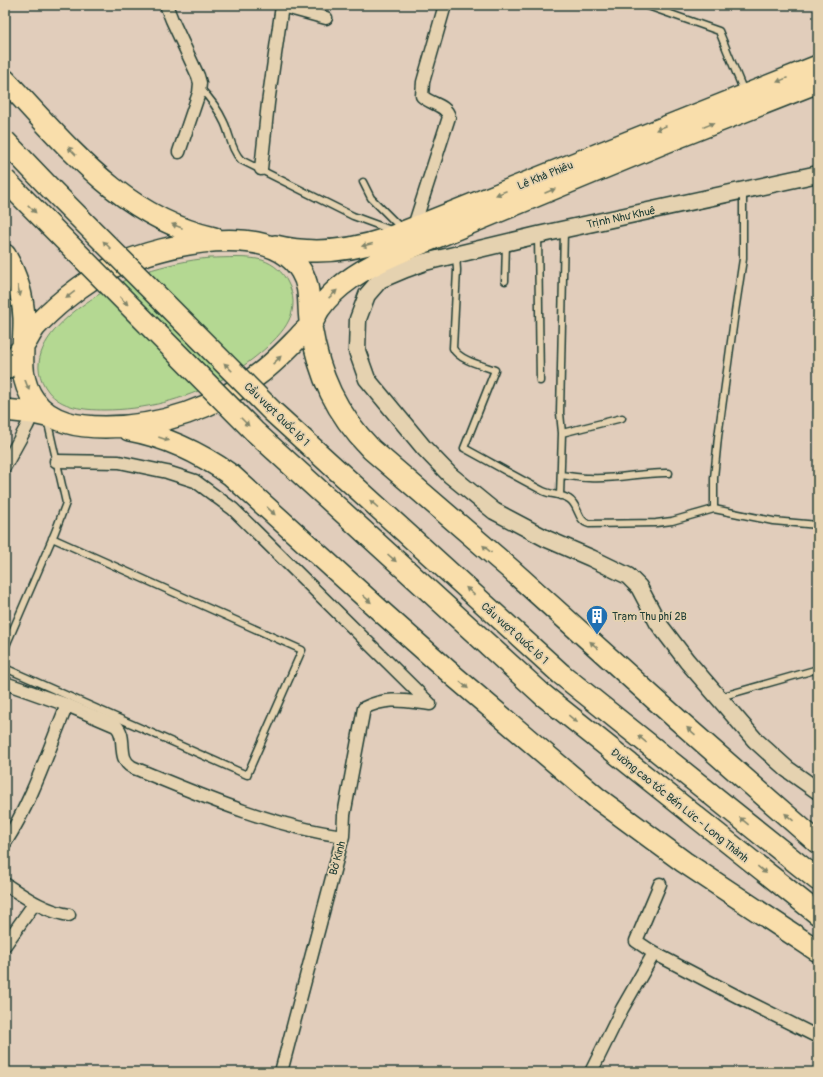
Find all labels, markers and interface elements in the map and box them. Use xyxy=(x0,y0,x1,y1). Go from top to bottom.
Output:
one-way arrow xyxy=(775,78,787,84)
one-way arrow xyxy=(704,122,716,128)
one-way arrow xyxy=(654,126,666,132)
one-way arrow xyxy=(68,146,77,156)
street label: Lê Khả Phiêu xyxy=(515,158,575,193)
one-way arrow xyxy=(545,187,557,193)
one-way arrow xyxy=(496,190,507,196)
one-way arrow xyxy=(27,204,37,214)
street label: Trịnh Như Khuê xyxy=(586,204,657,231)
one-way arrow xyxy=(171,223,183,229)
one-way arrow xyxy=(102,240,112,250)
one-way arrow xyxy=(361,242,373,248)
one-way arrow xyxy=(17,285,23,298)
one-way arrow xyxy=(328,289,338,299)
one-way arrow xyxy=(65,290,75,298)
one-way arrow xyxy=(119,296,129,306)
one-way arrow xyxy=(272,356,281,365)
one-way arrow xyxy=(223,362,233,372)
street label: Cầu vượt Quốc lộ 1 xyxy=(241,379,313,449)
one-way arrow xyxy=(24,380,30,392)
one-way arrow xyxy=(240,418,250,427)
one-way arrow xyxy=(159,436,171,442)
one-way arrow xyxy=(369,499,379,509)
one-way arrow xyxy=(266,506,276,516)
one-way arrow xyxy=(481,544,492,553)
one-way arrow xyxy=(387,553,398,562)
one-way arrow xyxy=(465,587,475,596)
one-way arrow xyxy=(362,594,372,603)
street label: Cầu vượt Quốc lộ 1 xyxy=(478,599,552,667)
building icon: Trạm Thu phí 2B xyxy=(584,603,610,636)
place label: Trạm Thu phí 2B xyxy=(612,610,687,623)
one-way arrow xyxy=(589,640,600,649)
one-way arrow xyxy=(459,680,469,689)
one-way arrow xyxy=(568,715,579,723)
one-way arrow xyxy=(686,727,696,736)
one-way arrow xyxy=(637,735,648,744)
street label: Đường cao tốc Bến Lức - Long Thành xyxy=(608,746,751,865)
one-way arrow xyxy=(783,813,794,822)
one-way arrow xyxy=(738,816,749,825)
street label: Bờ Kinh xyxy=(327,840,348,877)
one-way arrow xyxy=(757,866,768,874)

